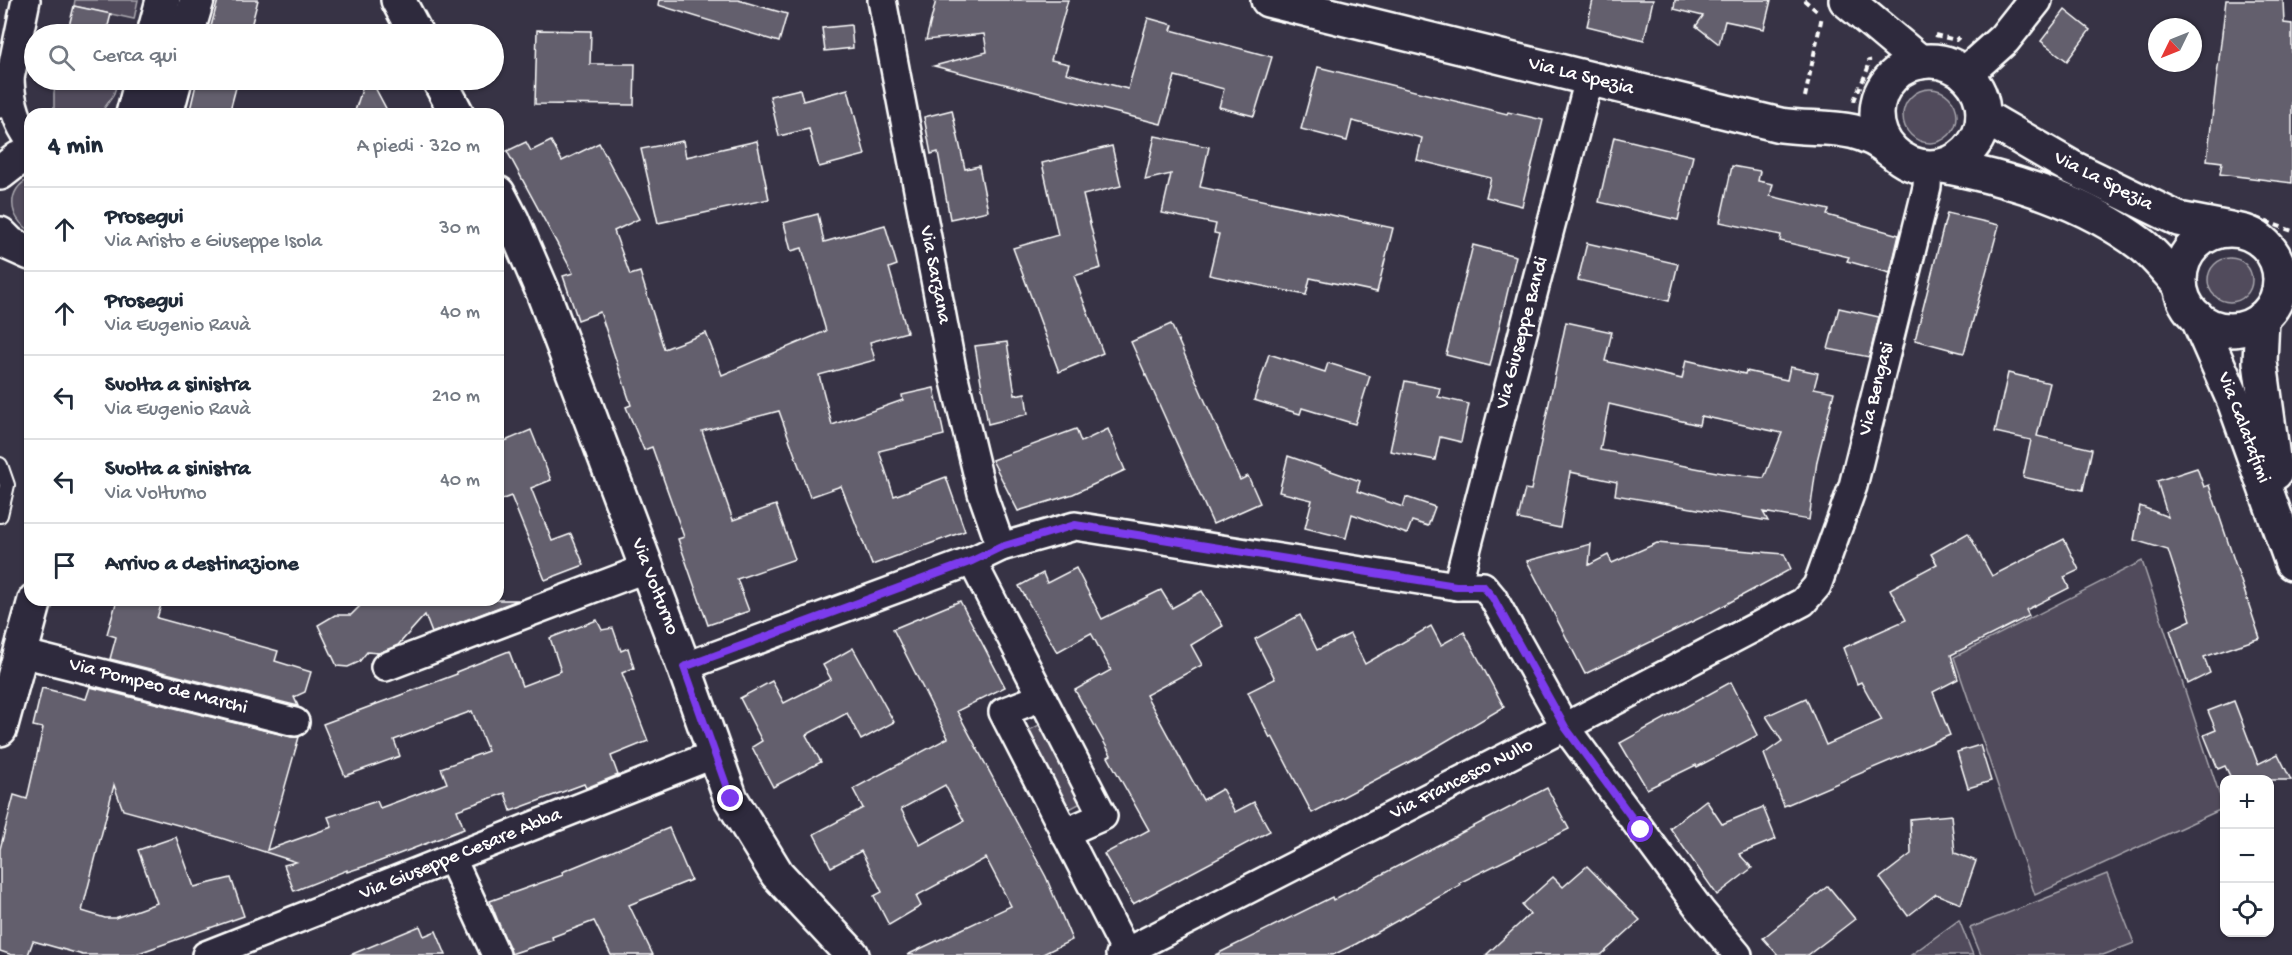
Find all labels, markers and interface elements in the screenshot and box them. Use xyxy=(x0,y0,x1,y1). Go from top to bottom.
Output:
north arrow xyxy=(2148,18,2202,72)
search box xyxy=(24,24,504,90)
icon: search xyxy=(45,41,78,74)
text: Cerca qui xyxy=(93,44,177,70)
street label: Via La Spezia xyxy=(1525,53,1637,101)
text: 4 min xyxy=(48,132,103,163)
text: A piedi · 320 m xyxy=(357,136,480,159)
street label: Via La Spezia xyxy=(2049,147,2157,217)
text: Prosegui xyxy=(105,205,183,231)
icon: ahead xyxy=(48,213,81,246)
text: 30 m xyxy=(439,218,480,241)
street label: Via Sarzana xyxy=(913,223,955,327)
text: Via Aristo e Giuseppe Isola xyxy=(105,231,322,254)
street label: Via Giuseppe Bandi xyxy=(1491,254,1554,413)
text: Prosegui xyxy=(105,289,183,315)
icon: ahead xyxy=(48,297,81,330)
text: 40 m xyxy=(440,302,480,325)
text: Via Eugenio Ravà xyxy=(105,315,250,338)
street label: Via Bengasi xyxy=(1854,340,1900,439)
street label: Via Calatafimi xyxy=(2211,368,2275,487)
text: Svolta a sinistra xyxy=(105,373,250,399)
icon: left xyxy=(48,381,81,414)
text: 210 m xyxy=(432,386,480,409)
text: Via Eugenio Ravà xyxy=(105,399,250,422)
text: Svolta a sinistra xyxy=(105,457,250,483)
icon: left xyxy=(48,465,81,498)
text: 40 m xyxy=(440,470,480,493)
text: Via Volturno xyxy=(105,483,207,506)
street label: Via Volturno xyxy=(625,534,683,639)
icon: arrive xyxy=(48,549,81,582)
text: Arrivo a destinazione xyxy=(105,552,299,578)
street label: Via Pompeo de Marchi xyxy=(66,653,250,720)
street label: Via Francesco Nullo xyxy=(1386,734,1537,826)
map controls xyxy=(2220,775,2274,937)
button: + xyxy=(2220,775,2274,829)
route end xyxy=(717,785,743,811)
street label: Via Giuseppe Cesare Abba xyxy=(356,804,566,906)
route start xyxy=(1627,816,1653,842)
button: − xyxy=(2220,829,2274,883)
button: locate xyxy=(2220,883,2274,937)

